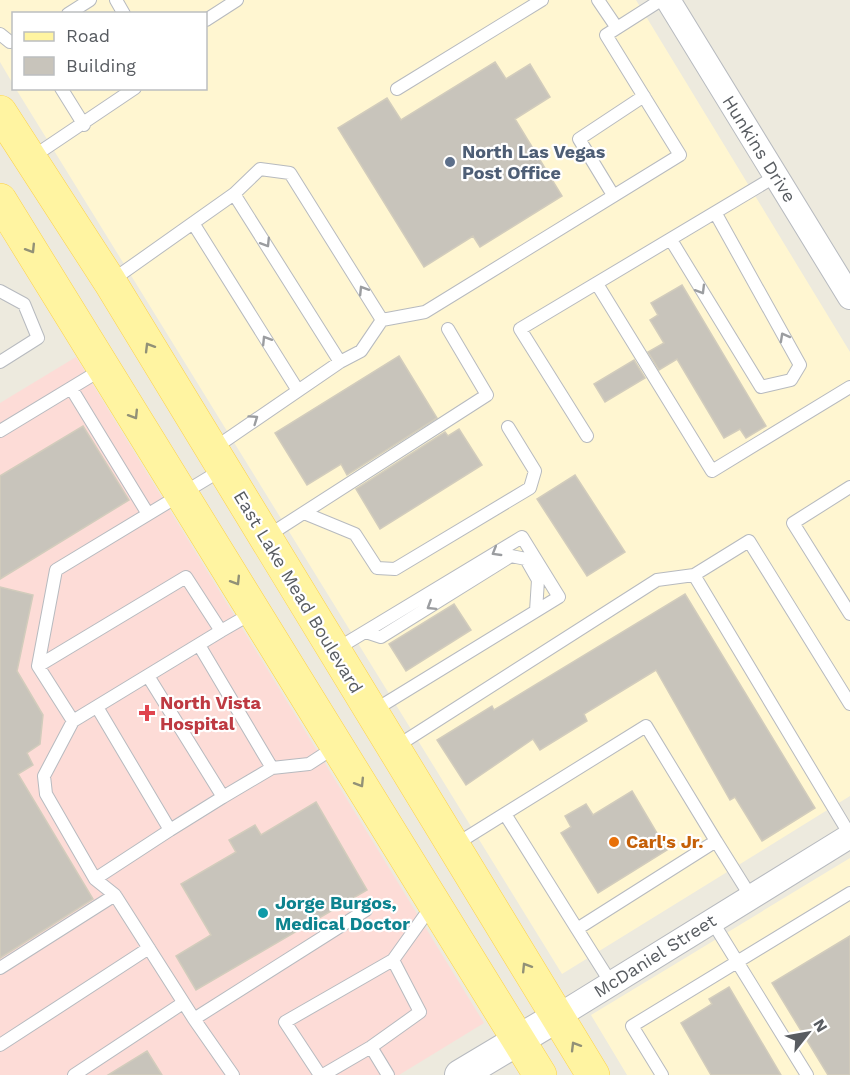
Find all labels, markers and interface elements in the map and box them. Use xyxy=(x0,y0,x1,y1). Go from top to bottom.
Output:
legend xyxy=(12,12,207,90)
text: Road xyxy=(66,25,110,46)
text: Building xyxy=(66,55,136,76)
street label: Hunkins Drive xyxy=(718,92,801,206)
place label: North Las Vegas Post Office xyxy=(462,141,606,183)
marker: North Las Vegas Post Office xyxy=(443,155,457,169)
one-way arrow xyxy=(258,237,270,247)
one-way arrow xyxy=(24,243,36,253)
one-way arrow xyxy=(694,284,706,294)
one-way arrow xyxy=(358,286,370,296)
one-way arrow xyxy=(780,332,791,343)
one-way arrow xyxy=(261,336,273,346)
one-way arrow xyxy=(145,343,157,353)
one-way arrow xyxy=(126,409,138,419)
one-way arrow xyxy=(248,415,259,426)
street label: East Lake Mead Boulevard xyxy=(230,487,367,697)
one-way arrow xyxy=(492,545,502,557)
one-way arrow xyxy=(228,575,240,585)
one-way arrow xyxy=(427,598,437,610)
place label: North Vista Hospital xyxy=(160,692,262,734)
marker: North Vista Hospital xyxy=(138,704,156,722)
one-way arrow xyxy=(352,777,364,787)
place label: Carl's Jr. xyxy=(626,831,703,852)
marker: Carl's Jr. xyxy=(607,835,621,849)
place label: Jorge Burgos, Medical Doctor xyxy=(275,892,410,934)
marker: Jorge Burgos, Medical Doctor xyxy=(256,906,270,920)
street label: McDaniel Street xyxy=(590,909,720,1002)
one-way arrow xyxy=(522,963,534,973)
north arrow xyxy=(778,1003,838,1063)
text: N xyxy=(809,1016,832,1036)
one-way arrow xyxy=(570,1042,582,1052)

